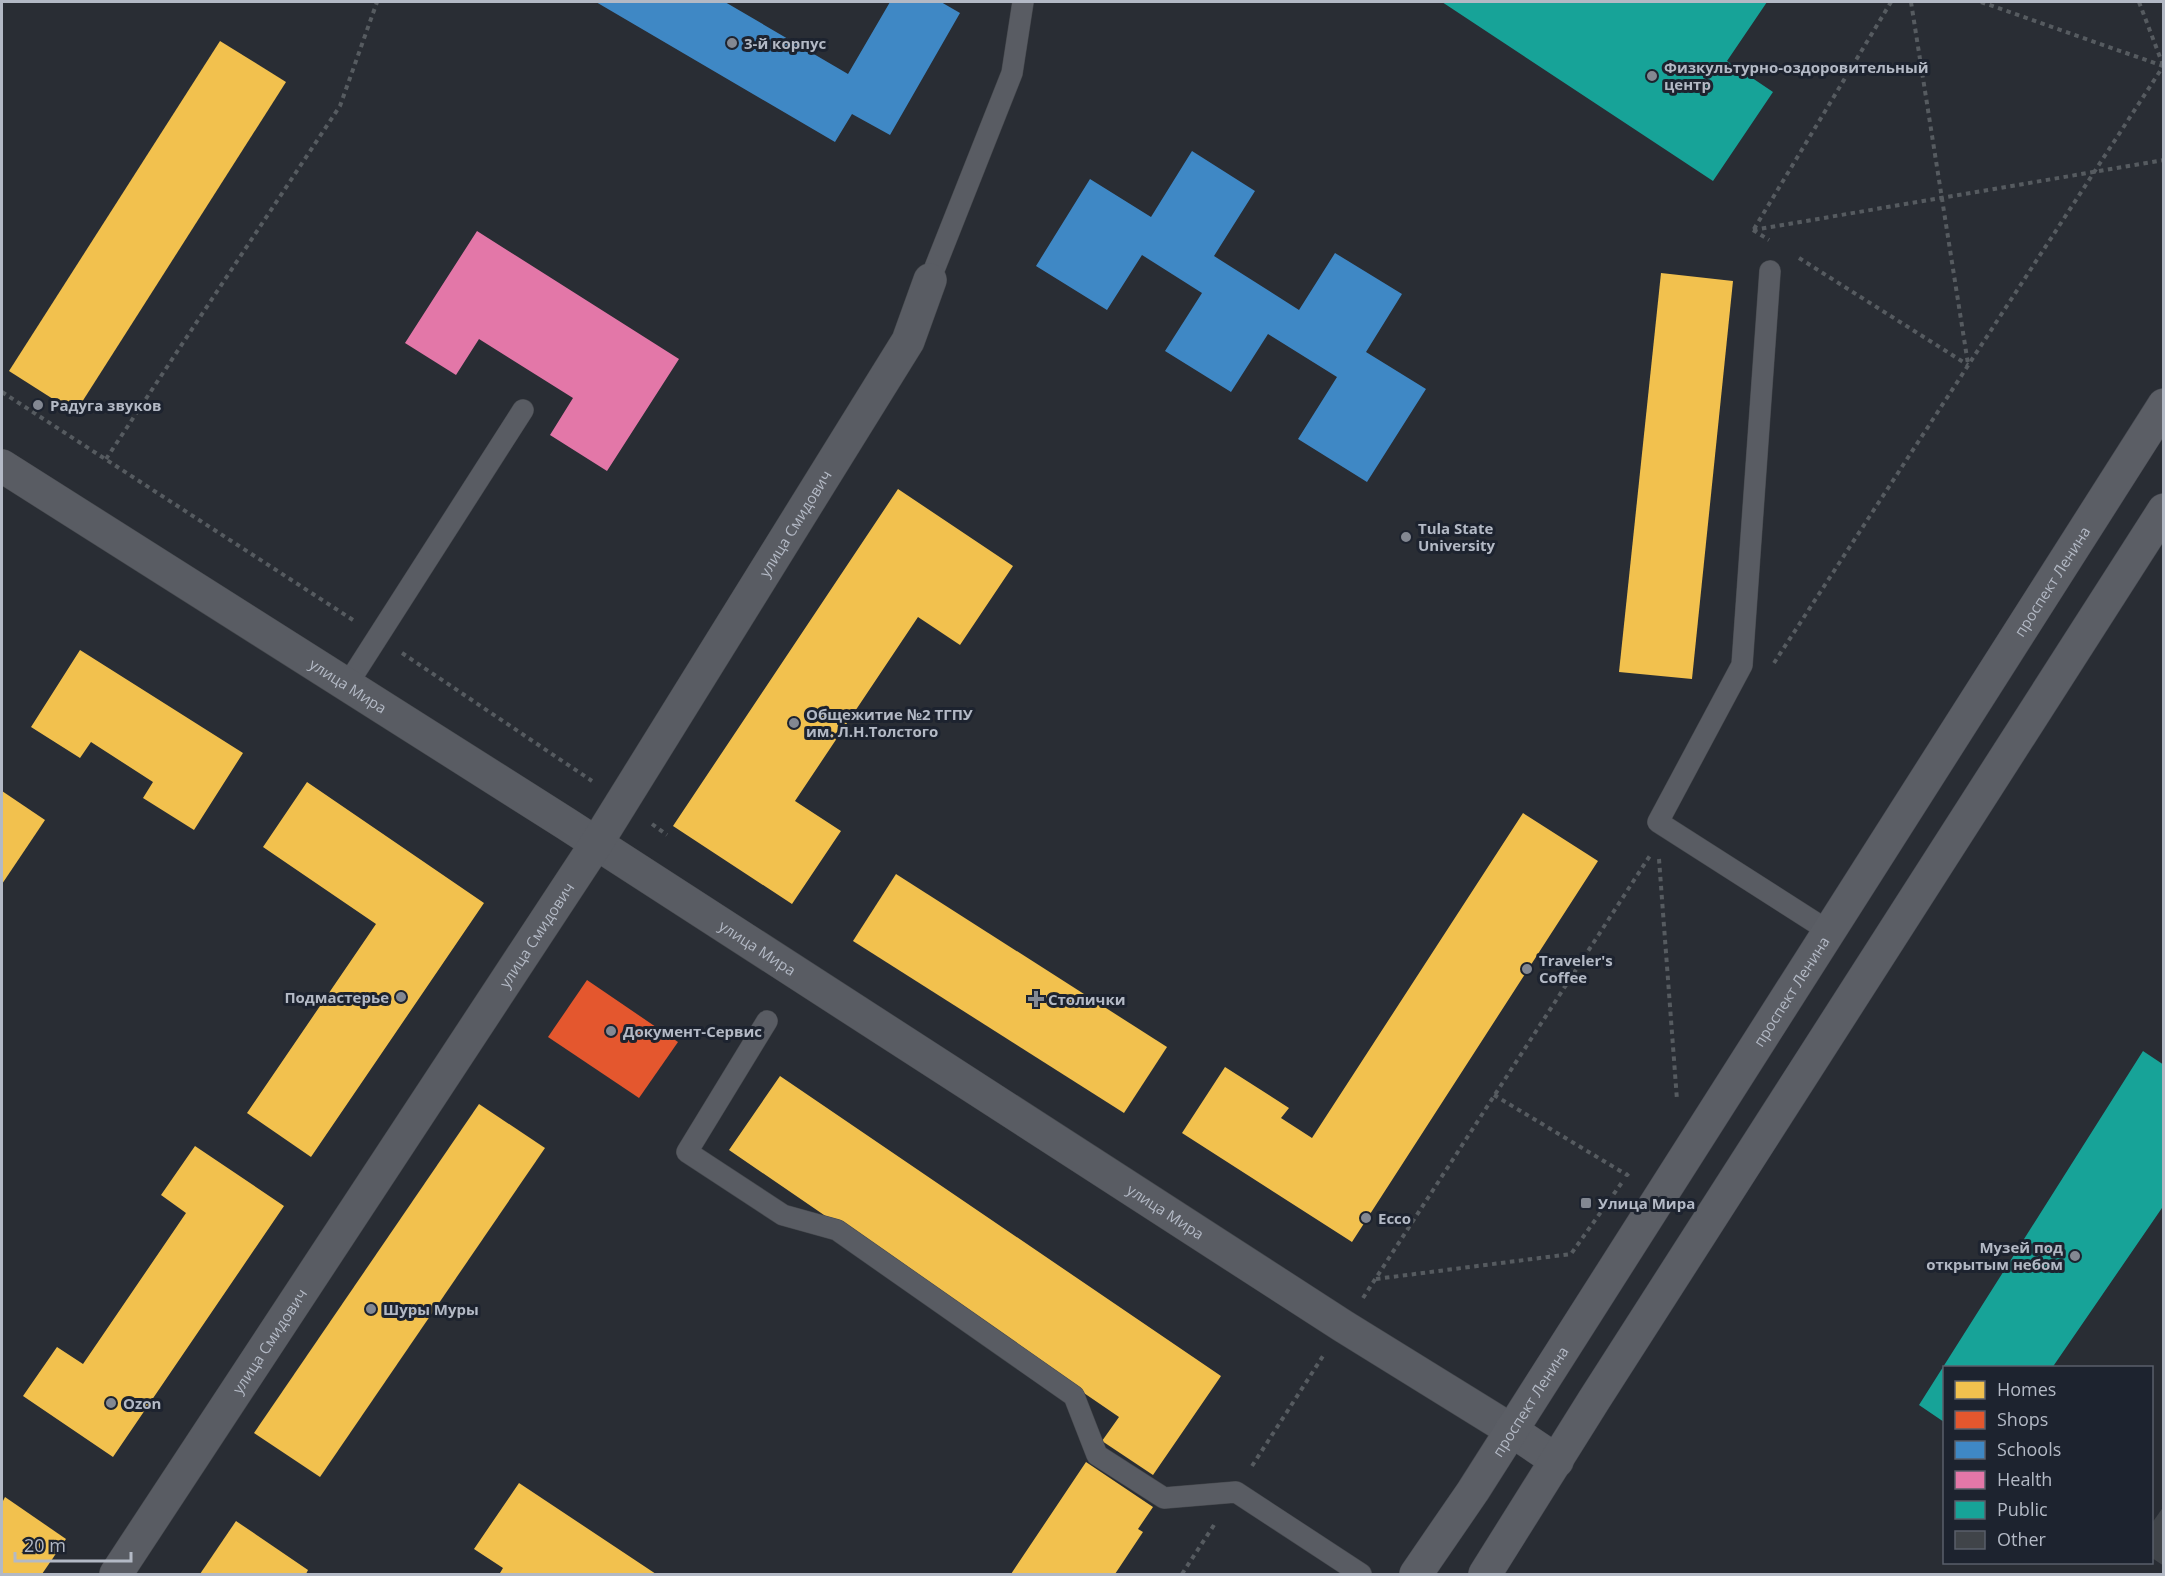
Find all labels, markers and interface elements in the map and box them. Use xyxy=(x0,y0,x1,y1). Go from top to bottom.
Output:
place label: 3-й корпус xyxy=(744,33,826,53)
marker: 3-й корпус xyxy=(725,36,739,50)
place label: Физкультурно-оздоровительный центр xyxy=(1664,57,1929,94)
marker: Физкультурно-оздоровительный центр xyxy=(1645,69,1659,83)
place label: Радуга звуков xyxy=(50,395,161,415)
marker: Радуга звуков xyxy=(31,398,45,412)
street label: улица Смидович xyxy=(754,466,836,581)
place label: Tula State University xyxy=(1418,518,1496,555)
street label: проспект Ленина xyxy=(2009,522,2094,640)
marker: Tula State University xyxy=(1399,530,1413,544)
street label: улица Мира xyxy=(306,654,391,718)
place label: Общежитие №2 ТГПУ им. Л.Н.Толстого xyxy=(806,704,973,741)
marker: Общежитие №2 ТГПУ им. Л.Н.Толстого xyxy=(787,716,801,730)
street label: улица Смидович xyxy=(494,878,578,991)
street label: улица Мира xyxy=(715,915,800,980)
street label: проспект Ленина xyxy=(1748,932,1834,1050)
place label: Traveler's Coffee xyxy=(1539,950,1613,987)
marker: Traveler's Coffee xyxy=(1520,962,1534,976)
place label: Подмастерье xyxy=(284,987,389,1007)
place label: Столички xyxy=(1048,989,1126,1009)
marker: Подмастерье xyxy=(394,990,408,1004)
marker: Столички xyxy=(1029,992,1043,1006)
place label: Документ-Сервис xyxy=(623,1021,762,1041)
marker: Документ-Сервис xyxy=(604,1024,618,1038)
street label: улица Мира xyxy=(1123,1179,1208,1244)
place label: Улица Мира xyxy=(1598,1193,1695,1213)
marker: Улица Мира xyxy=(1579,1196,1593,1210)
place label: Ecco xyxy=(1378,1208,1411,1228)
marker: Ecco xyxy=(1359,1211,1373,1225)
place label: Музей под открытым небом xyxy=(1926,1237,2063,1274)
marker: Музей под открытым небом xyxy=(2068,1249,2082,1263)
street label: улица Смидович xyxy=(227,1284,311,1397)
place label: Шуры Муры xyxy=(383,1299,479,1319)
marker: Шуры Муры xyxy=(364,1302,378,1316)
street label: проспект Ленина xyxy=(1488,1342,1573,1460)
legend xyxy=(1943,1366,2153,1564)
text: Homes xyxy=(1997,1377,2056,1401)
place label: Ozon xyxy=(123,1393,161,1413)
marker: Ozon xyxy=(104,1396,118,1410)
text: Shops xyxy=(1997,1407,2048,1431)
text: Schools xyxy=(1997,1437,2061,1461)
text: Health xyxy=(1997,1467,2052,1491)
text: Public xyxy=(1997,1497,2048,1521)
scale bar xyxy=(15,1525,130,1563)
text: Other xyxy=(1997,1527,2047,1551)
text: 20 m xyxy=(24,1533,66,1557)

